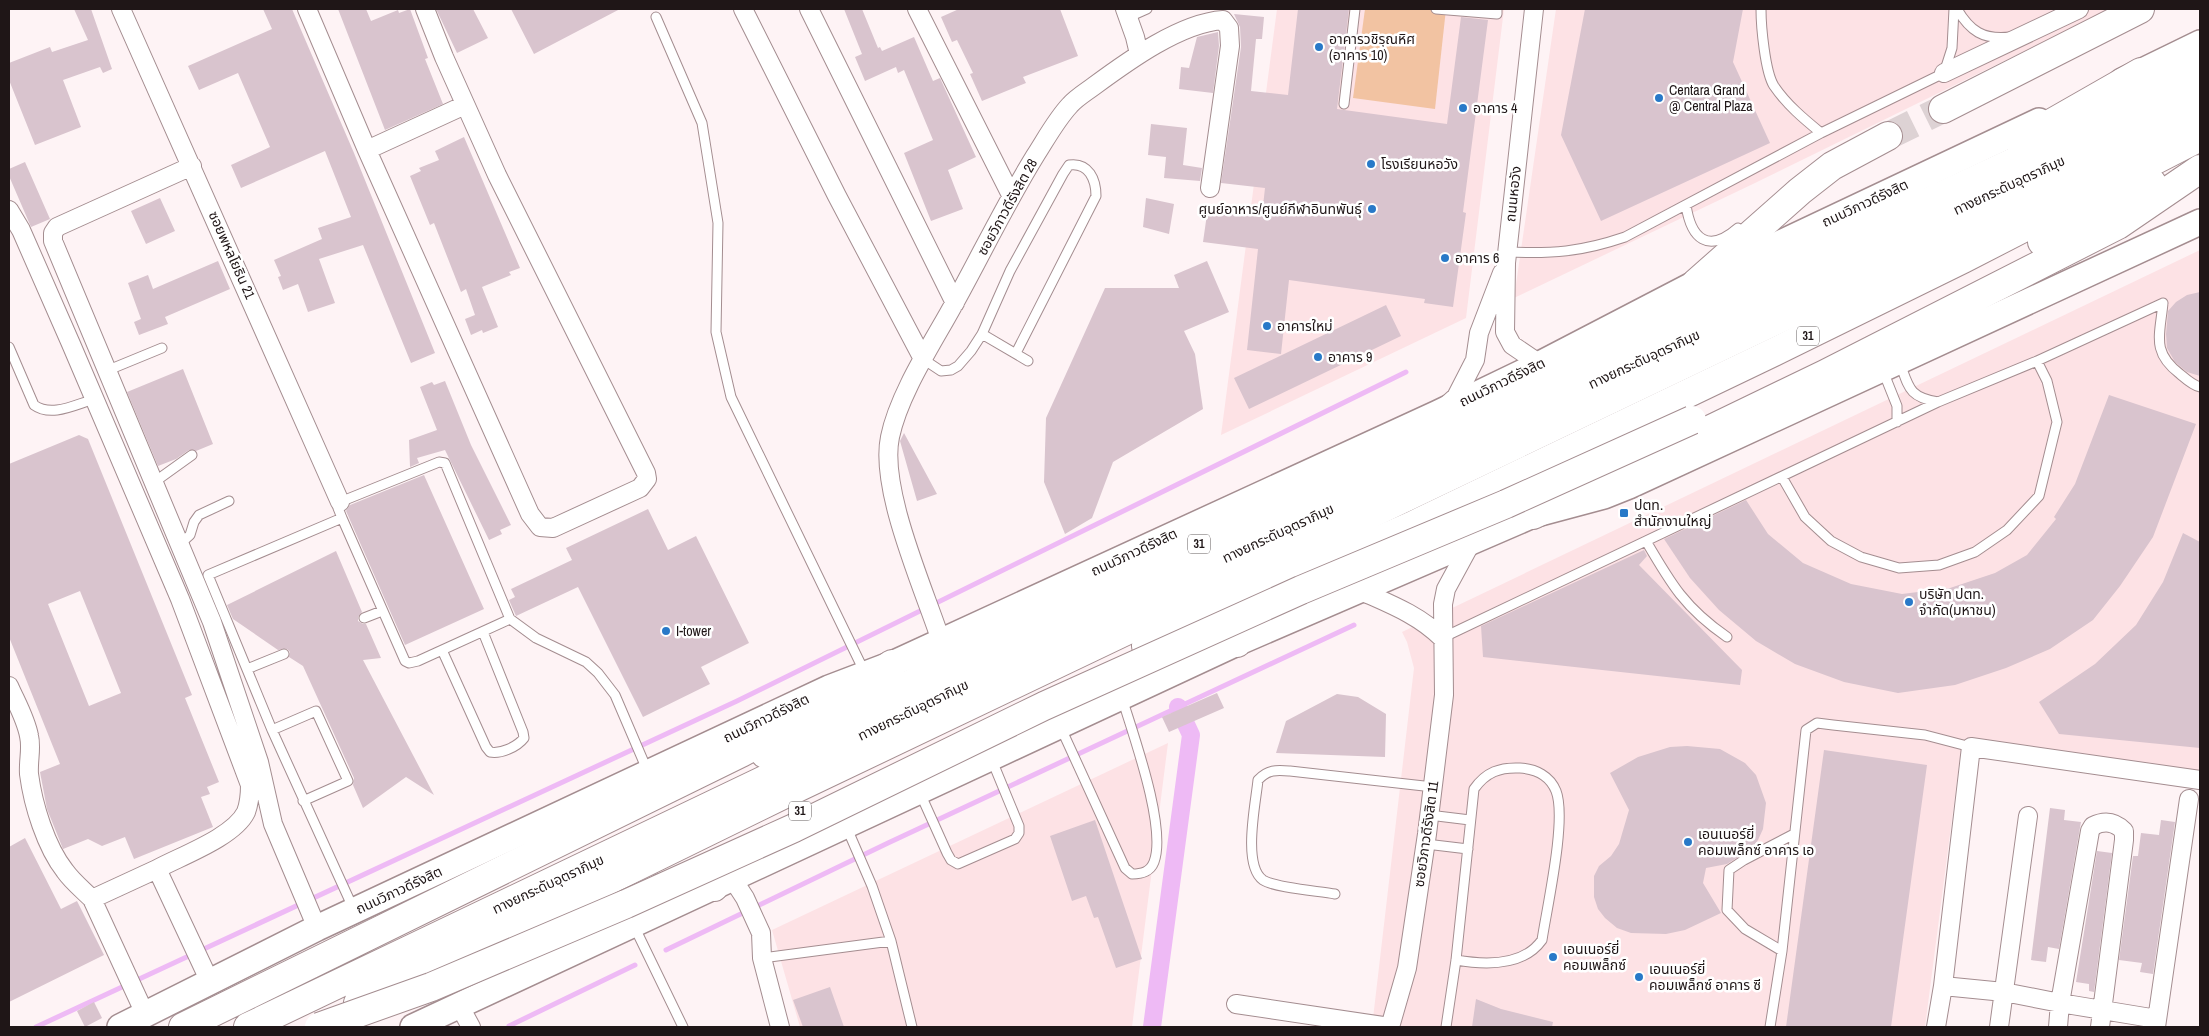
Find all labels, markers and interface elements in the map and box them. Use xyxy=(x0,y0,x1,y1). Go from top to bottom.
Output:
place label: อาคารวชิรุณหิศ (อาคาร 10) xyxy=(1329,30,1415,64)
marker: อาคารวชิรุณหิศ (อาคาร 10) xyxy=(1313,41,1325,53)
place label: Centara Grand @ Central Plaza xyxy=(1669,81,1753,115)
marker: Centara Grand @ Central Plaza xyxy=(1653,92,1665,104)
place label: อาคาร 4 xyxy=(1473,99,1518,117)
marker: อาคาร 4 xyxy=(1457,102,1469,114)
street label: ทางยกระดับอุตราภิมุข xyxy=(1950,151,2068,219)
street label: ซอยวิภาวดีรังสิต 28 xyxy=(973,155,1041,259)
place label: โรงเรียนหอวัง xyxy=(1381,155,1458,173)
marker: โรงเรียนหอวัง xyxy=(1365,158,1377,170)
street label: ถนนหอวัง xyxy=(1501,165,1525,223)
street label: ถนนวิภาวดีรังสิต xyxy=(1819,175,1911,231)
place label: ศูนย์อาหาร/ศูนย์กีฬาอินทพันธุ์ xyxy=(1198,200,1362,218)
marker: ศูนย์อาหาร/ศูนย์กีฬาอินทพันธุ์ xyxy=(1366,203,1378,215)
street label: ซอยพหลโยธิน 21 xyxy=(205,208,260,302)
place label: อาคาร 6 xyxy=(1455,249,1499,267)
marker: อาคาร 6 xyxy=(1439,252,1451,264)
place label: อาคารใหม่ xyxy=(1277,317,1333,335)
marker: อาคารใหม่ xyxy=(1261,320,1273,332)
street label: ทางยกระดับอุตราภิมุข xyxy=(1585,325,1703,393)
road number: 31 xyxy=(1797,326,1819,346)
place label: อาคาร 9 xyxy=(1328,348,1372,366)
marker: อาคาร 9 xyxy=(1312,351,1324,363)
street label: ถนนวิภาวดีรังสิต xyxy=(1456,353,1548,411)
place label: ปตท. สำนักงานใหญ่ xyxy=(1634,496,1711,530)
street label: ทางยกระดับอุตราภิมุข xyxy=(1219,499,1337,567)
marker: ปตท. สำนักงานใหญ่ xyxy=(1618,507,1630,519)
street label: ถนนวิภาวดีรังสิต xyxy=(1088,524,1180,580)
road number: 31 xyxy=(1188,534,1210,554)
place label: บริษัท ปตท. จำกัด(มหาชน) xyxy=(1919,585,1996,619)
marker: บริษัท ปตท. จำกัด(มหาชน) xyxy=(1903,596,1915,608)
place label: I-tower xyxy=(676,622,711,640)
marker: I-tower xyxy=(660,625,672,637)
street label: ทางยกระดับอุตราภิมุข xyxy=(855,675,971,745)
street label: ถนนวิภาวดีรังสิต xyxy=(720,689,812,747)
street label: ซอยวิภาวดีรังสิต 11 xyxy=(1410,779,1442,888)
road number: 31 xyxy=(789,801,811,820)
place label: เอนเนอร์ยี่ คอมเพล็กซ์ อาคาร เอ xyxy=(1698,824,1814,859)
marker: เอนเนอร์ยี่ คอมเพล็กซ์ อาคาร เอ xyxy=(1682,836,1694,848)
street label: ทางยกระดับอุตราภิมุข xyxy=(489,850,607,918)
street label: ถนนวิภาวดีรังสิต xyxy=(353,862,445,918)
place label: เอนเนอร์ยี่ คอมเพล็กซ์ xyxy=(1563,939,1626,974)
marker: เอนเนอร์ยี่ คอมเพล็กซ์ xyxy=(1547,951,1559,963)
place label: เอนเนอร์ยี่ คอมเพล็กซ์ อาคาร ซี xyxy=(1649,959,1761,994)
marker: เอนเนอร์ยี่ คอมเพล็กซ์ อาคาร ซี xyxy=(1633,971,1645,983)

